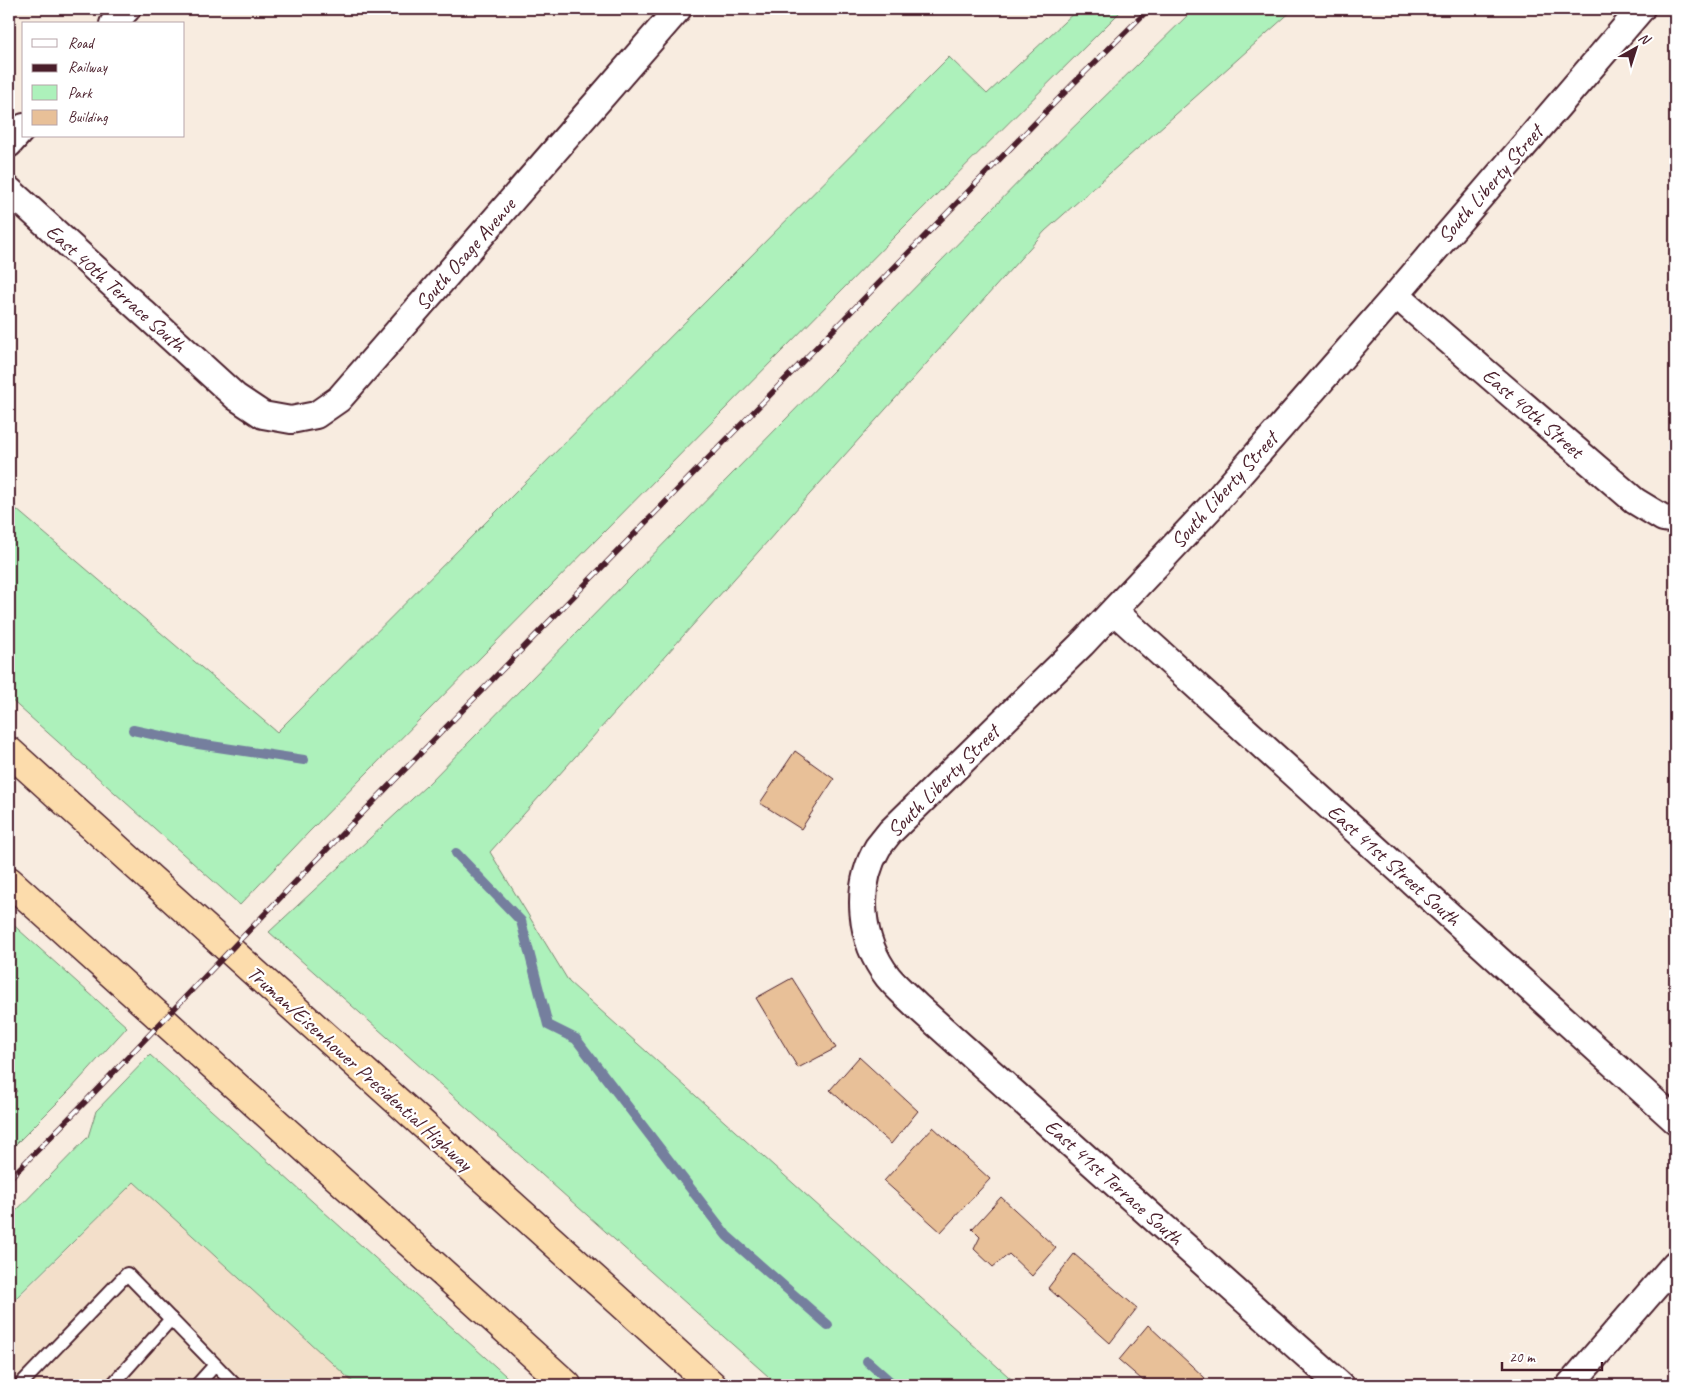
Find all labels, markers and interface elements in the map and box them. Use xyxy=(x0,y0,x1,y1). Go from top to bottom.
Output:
legend xyxy=(22,22,185,138)
north arrow xyxy=(1612,22,1662,72)
text: N xyxy=(1635,29,1654,49)
text: Road xyxy=(68,34,95,53)
text: Railway xyxy=(68,58,109,77)
text: Park xyxy=(68,84,93,103)
text: Building xyxy=(68,108,108,127)
street label: South Liberty Street xyxy=(1432,117,1550,248)
street label: South Osage Avenue xyxy=(409,191,522,316)
street label: East 40th Terrace South xyxy=(41,218,192,358)
street label: East 40th Street xyxy=(1477,362,1590,465)
street label: South Liberty Street xyxy=(1165,424,1285,554)
street label: South Liberty Street xyxy=(881,717,1007,843)
street label: East 41st Street South xyxy=(1322,798,1467,932)
street label: Truman/Eisenhower Presidential Highway xyxy=(242,960,479,1177)
street label: East 41st Terrace South xyxy=(1040,1113,1189,1252)
scale bar xyxy=(1502,1339,1602,1371)
text: 20 m xyxy=(1509,1348,1536,1367)

